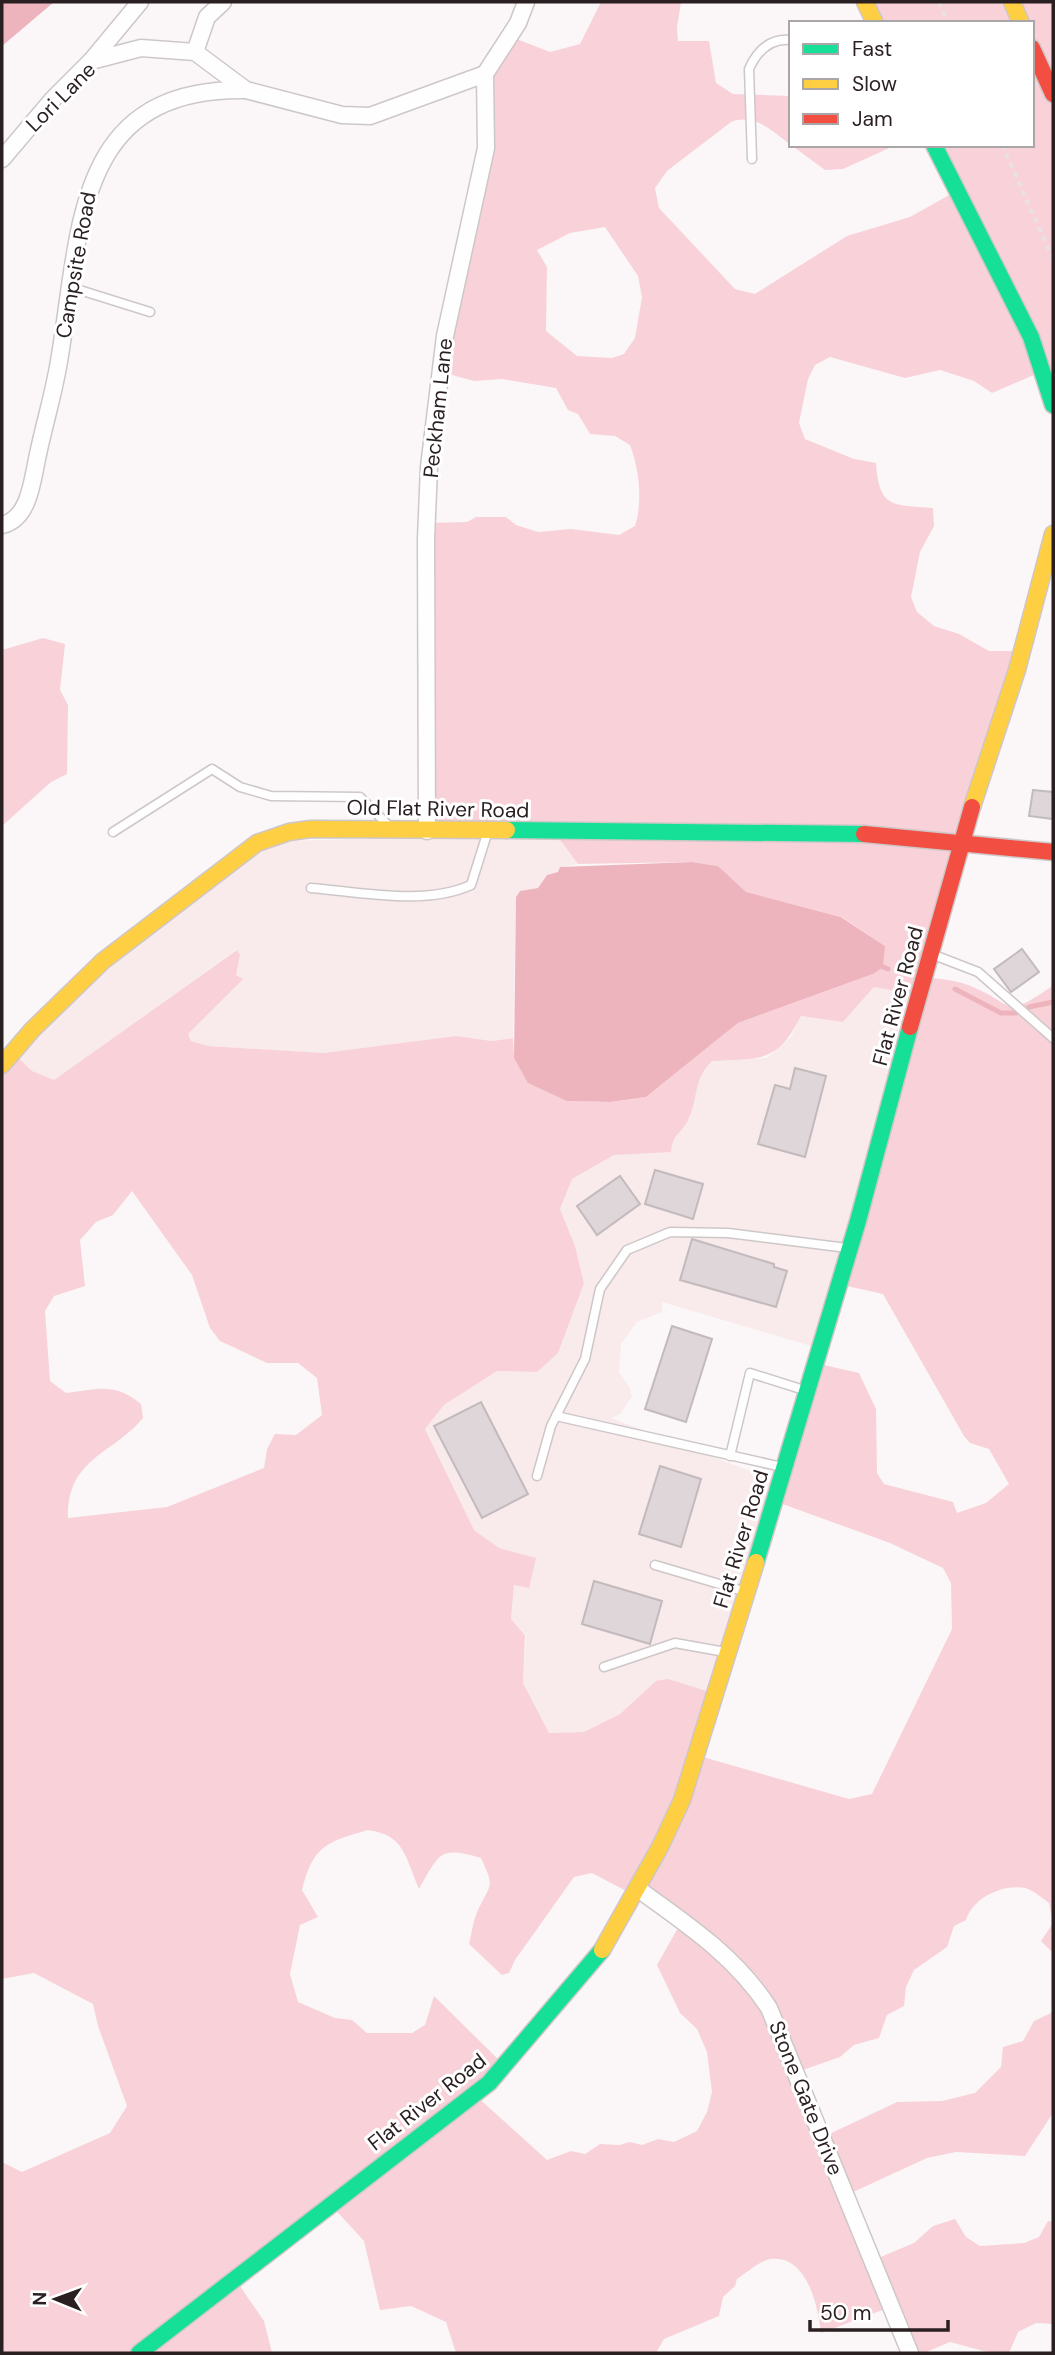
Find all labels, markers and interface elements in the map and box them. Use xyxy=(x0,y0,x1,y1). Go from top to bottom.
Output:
legend xyxy=(789,21,1034,147)
text: Fast xyxy=(852,35,892,63)
street label: Lori Lane xyxy=(20,56,102,138)
text: Slow xyxy=(852,70,897,98)
text: Jam xyxy=(852,105,893,133)
street label: Campsite Road xyxy=(49,190,103,340)
street label: Peckham Lane xyxy=(417,337,459,479)
street label: Old Flat River Road xyxy=(346,793,530,825)
street label: Flat River Road xyxy=(866,923,930,1069)
street label: Flat River Road xyxy=(707,1466,775,1612)
street label: Stone Gate Drive xyxy=(762,2017,850,2180)
street label: Flat River Road xyxy=(362,2047,492,2157)
north arrow xyxy=(21,2264,91,2334)
scale bar xyxy=(810,2288,948,2332)
text: N xyxy=(27,2292,52,2306)
text: 50 m xyxy=(820,2299,871,2327)

